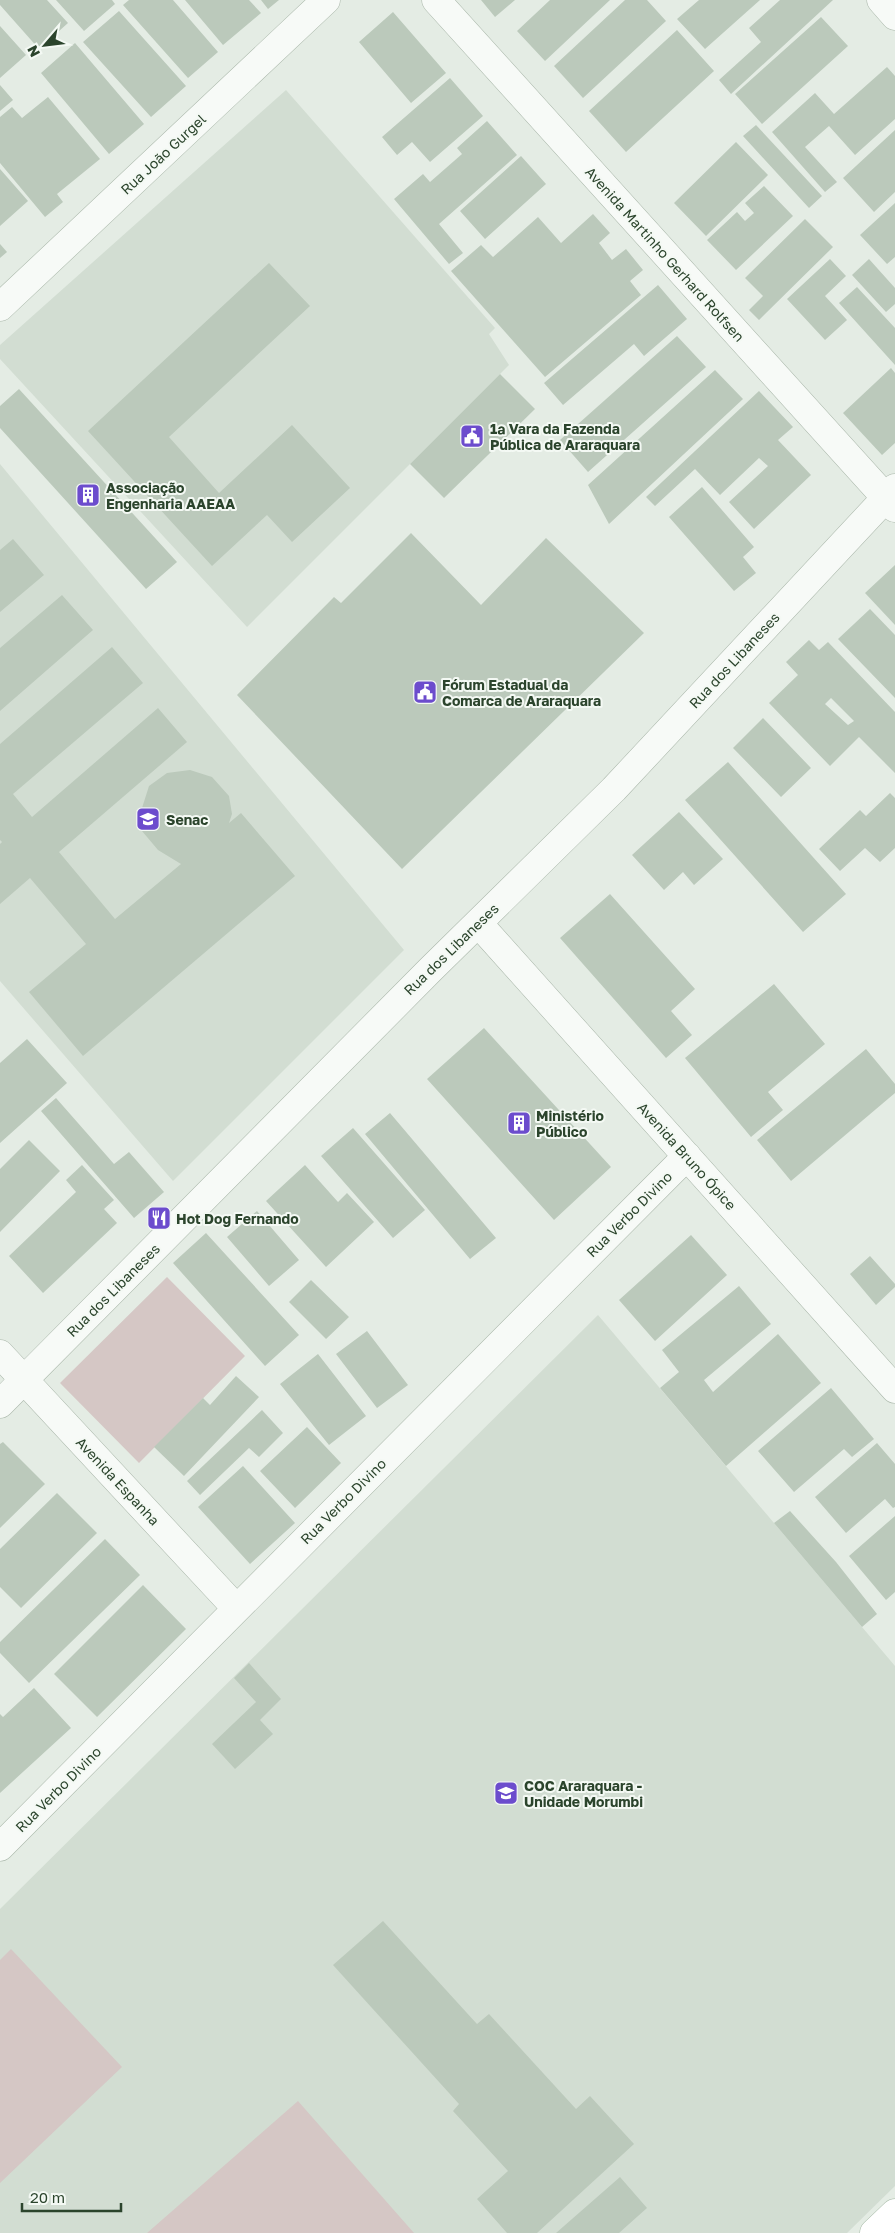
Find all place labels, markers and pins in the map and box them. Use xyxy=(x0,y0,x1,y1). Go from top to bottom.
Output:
place label: 1ª Vara da Fazenda Pública de Araraquara xyxy=(490,420,640,453)
public building icon: 1ª Vara da Fazenda Pública de Araraquara xyxy=(459,423,485,449)
place label: Associação Engenharia AAEAA xyxy=(106,479,235,512)
building icon: Associação Engenharia AAEAA xyxy=(75,482,101,508)
place label: Fórum Estadual da Comarca de Araraquara xyxy=(442,676,601,709)
public building icon: Fórum Estadual da Comarca de Araraquara xyxy=(412,679,438,705)
school or university icon: Senac xyxy=(135,806,161,832)
place label: Senac xyxy=(166,811,208,828)
place label: Ministério Público xyxy=(536,1107,604,1140)
building icon: Ministério Público xyxy=(506,1110,532,1136)
restaurant icon: Hot Dog Fernando xyxy=(146,1205,172,1231)
place label: Hot Dog Fernando xyxy=(176,1210,299,1227)
place label: COC Araraquara - Unidade Morumbi xyxy=(524,1777,643,1810)
school or university icon: COC Araraquara - Unidade Morumbi xyxy=(493,1780,519,1806)

